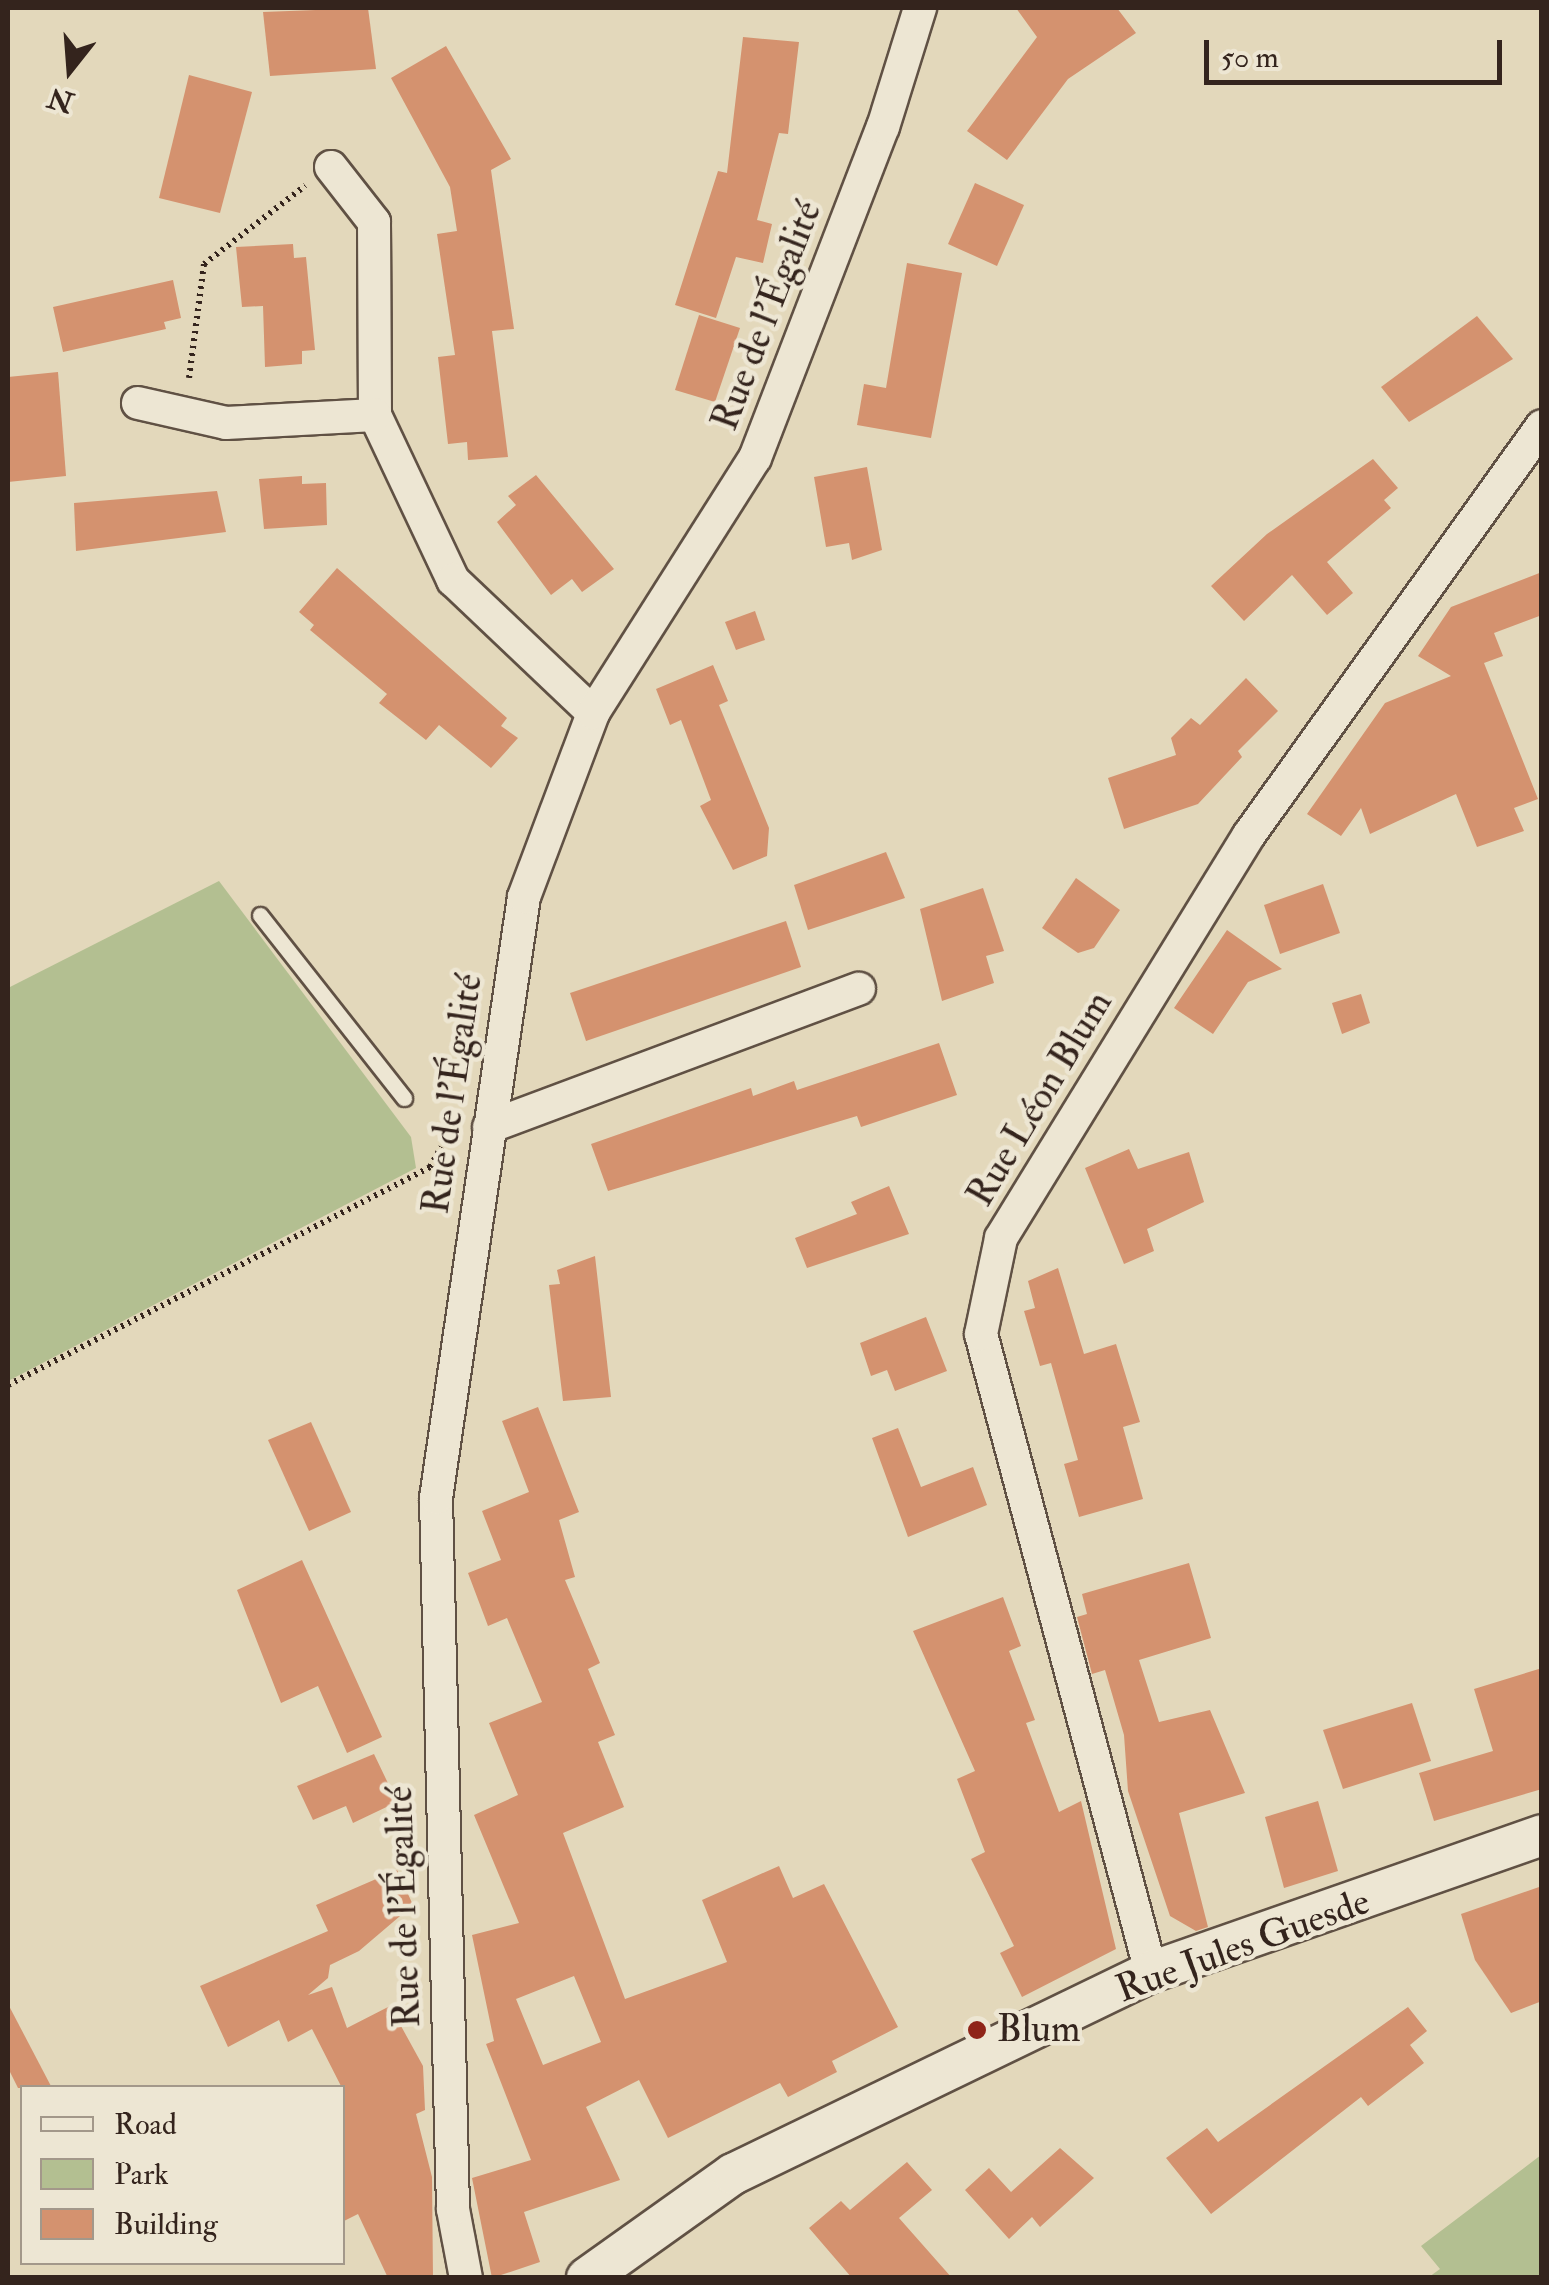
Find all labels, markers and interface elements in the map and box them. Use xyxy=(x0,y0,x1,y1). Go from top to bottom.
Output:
north arrow xyxy=(20,20,120,120)
scale bar xyxy=(1209,20,1506,82)
text: 50 m xyxy=(1221,39,1279,76)
text: N xyxy=(44,79,78,120)
street label: Rue de l'Égalité xyxy=(702,195,832,437)
street label: Rue de l'Égalité xyxy=(414,971,492,1217)
street label: Rue Léon Blum xyxy=(958,983,1122,1215)
street label: Rue de l'Égalité xyxy=(377,1785,431,2029)
street label: Rue Jules Guesde xyxy=(1110,1879,1376,2013)
place label: Blum xyxy=(997,2007,1080,2053)
marker: Blum xyxy=(966,2019,988,2041)
legend xyxy=(20,2085,345,2265)
text: Road xyxy=(114,2106,177,2143)
text: Park xyxy=(114,2156,169,2193)
text: Building xyxy=(114,2206,218,2243)

